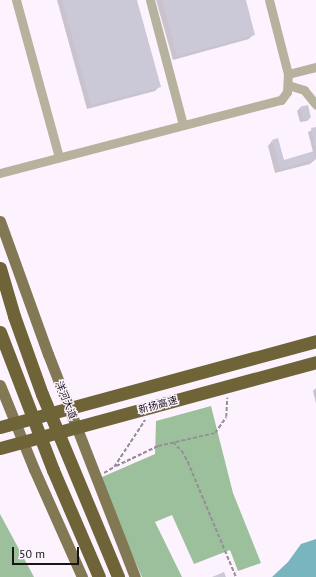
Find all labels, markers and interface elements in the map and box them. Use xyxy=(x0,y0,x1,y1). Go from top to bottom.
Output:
street label: 洋河大道 xyxy=(53,379,79,421)
street label: 新扬高速 xyxy=(137,394,179,416)
scale bar xyxy=(14,539,81,565)
text: 50 m xyxy=(19,546,45,561)

